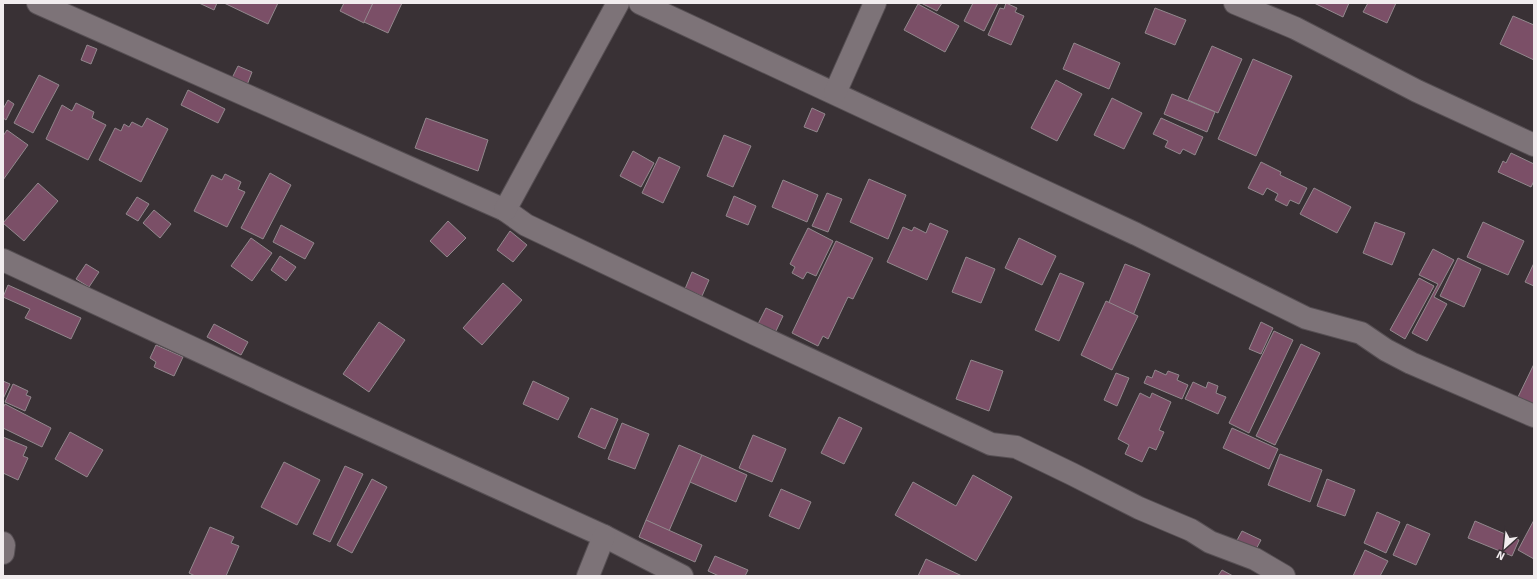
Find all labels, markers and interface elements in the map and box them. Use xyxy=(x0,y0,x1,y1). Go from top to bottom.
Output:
north arrow xyxy=(1485,527,1525,567)
text: N xyxy=(1494,548,1507,563)

